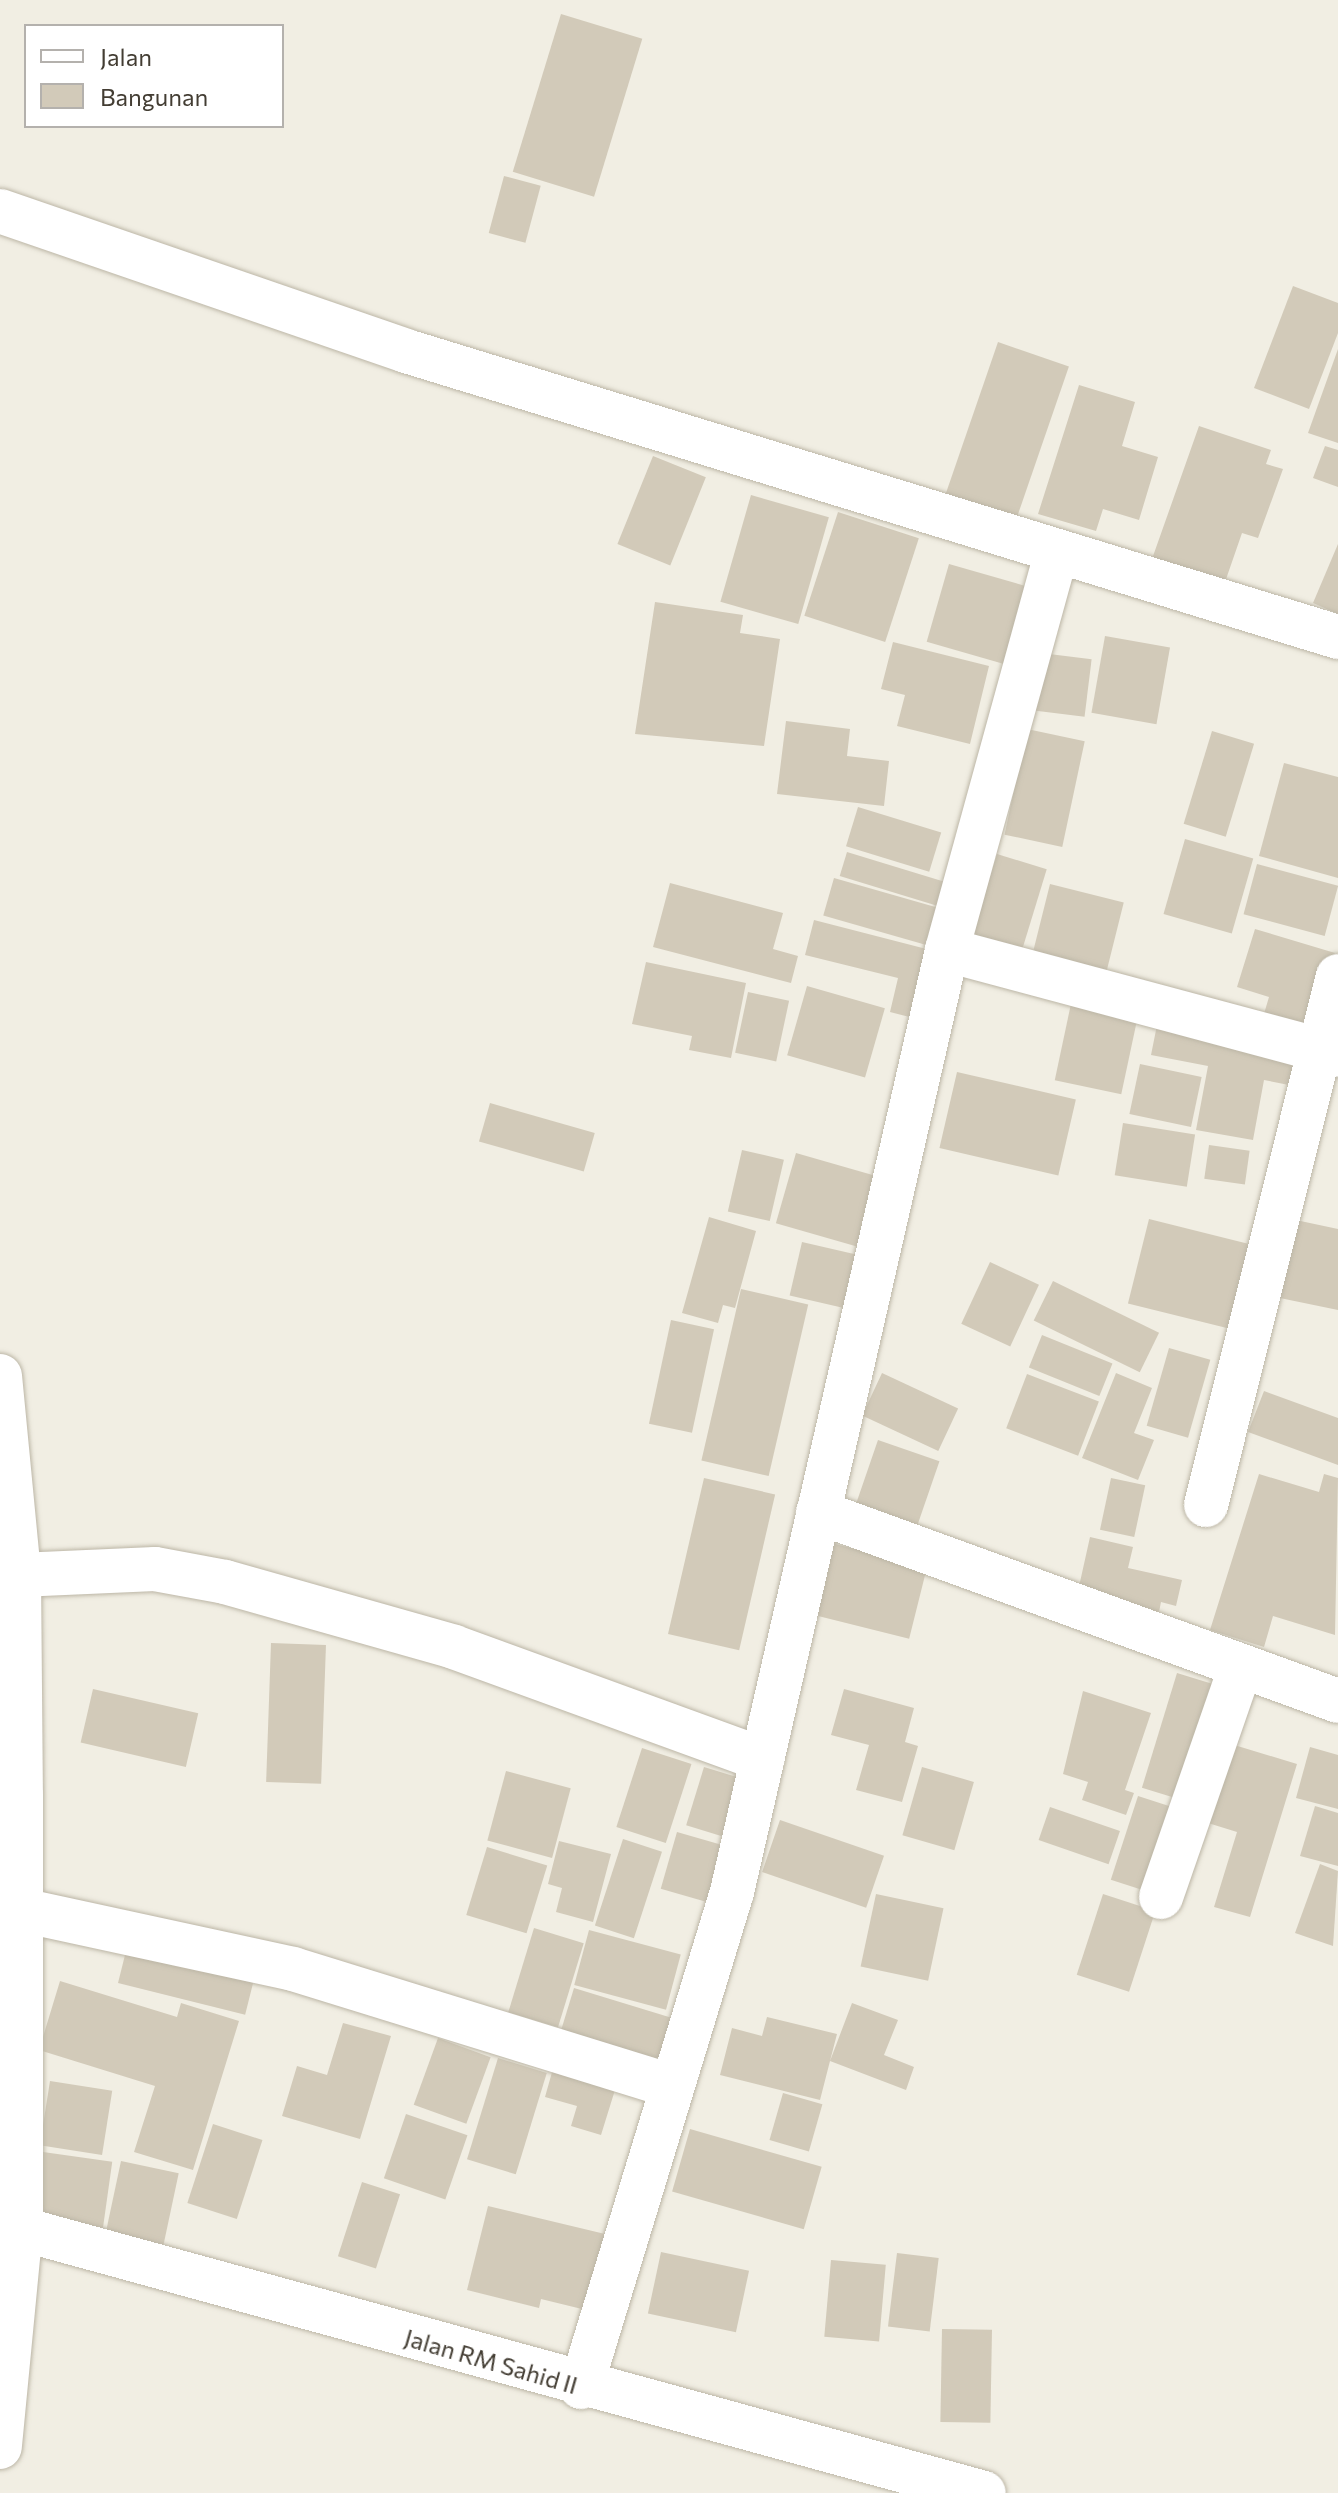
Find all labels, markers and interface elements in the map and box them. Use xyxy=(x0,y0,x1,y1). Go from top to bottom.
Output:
legend xyxy=(24,24,284,128)
text: Jalan xyxy=(100,42,152,71)
text: Bangunan xyxy=(100,82,208,111)
street label: Jalan RM Sahid II xyxy=(401,2323,581,2399)

